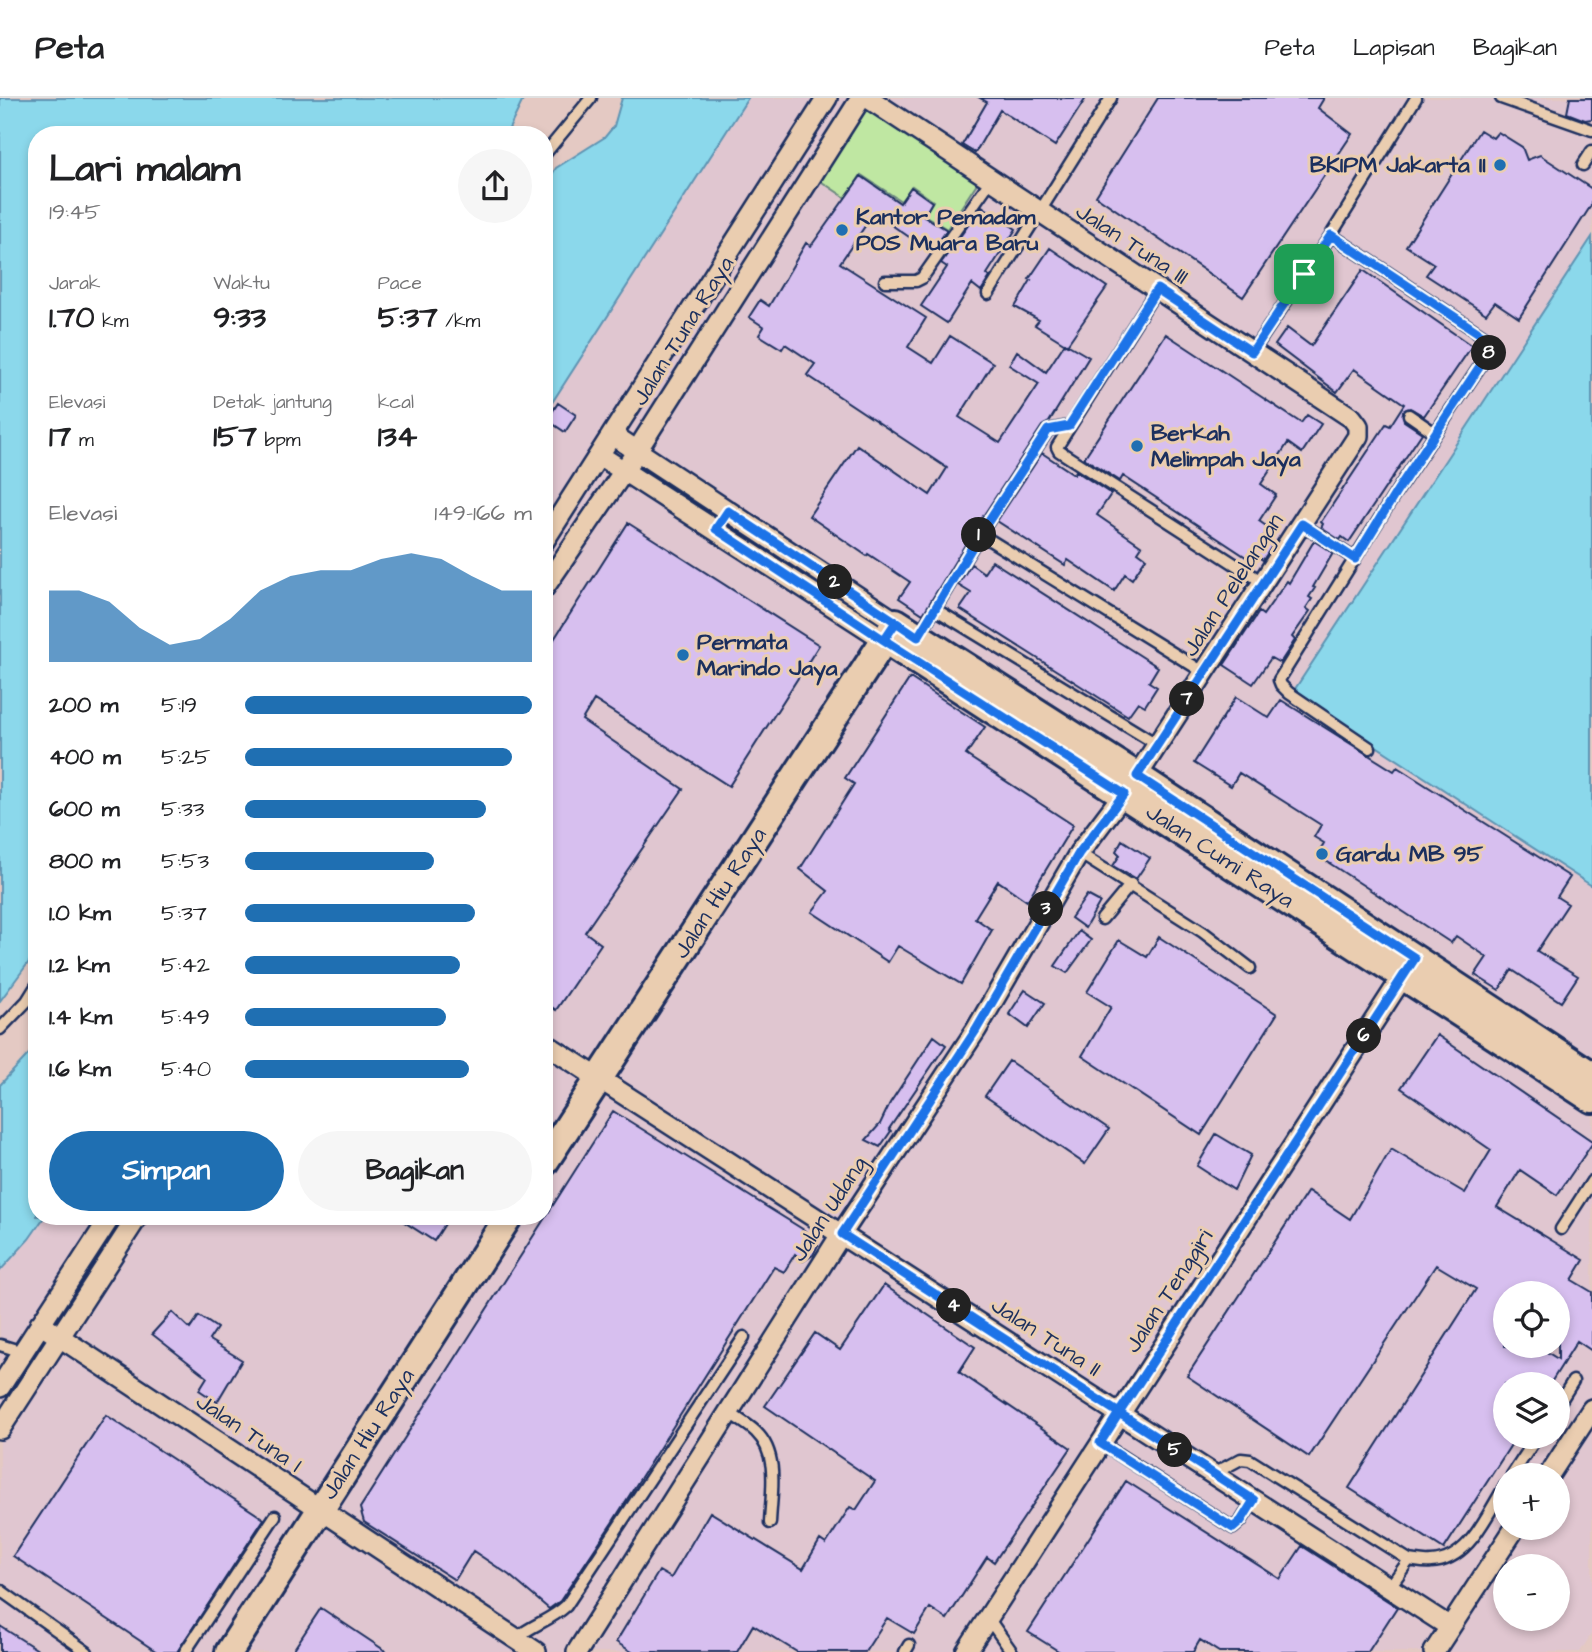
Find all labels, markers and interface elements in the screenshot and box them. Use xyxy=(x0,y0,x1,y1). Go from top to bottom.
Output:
text: Peta xyxy=(35,25,104,71)
text: Peta xyxy=(1264,31,1315,65)
text: Lapisan xyxy=(1353,31,1435,65)
text: Bagikan xyxy=(1473,31,1557,65)
text: Lari malam xyxy=(49,144,240,196)
button: share xyxy=(458,149,532,223)
place label: BKIPM Jakarta II xyxy=(1310,149,1486,181)
marker: BKIPM Jakarta II xyxy=(1492,157,1508,173)
text: 19:45 xyxy=(49,196,101,228)
street label: Jalan Tuna III xyxy=(1069,196,1195,292)
place label: Kantor Pemadam POS Muara Baru xyxy=(856,201,1039,259)
marker: Kantor Pemadam POS Muara Baru xyxy=(834,222,850,238)
pin xyxy=(1274,244,1334,304)
street label: Jalan Tuna Raya xyxy=(624,250,743,412)
icon: arrive xyxy=(1285,255,1323,293)
text: Jarak xyxy=(49,270,101,297)
text: Waktu xyxy=(213,270,270,297)
text: Pace xyxy=(378,270,422,297)
text: 1.70 xyxy=(49,297,94,339)
text: 9:33 xyxy=(213,297,266,339)
text: 5:37 xyxy=(378,297,438,339)
text: km xyxy=(94,308,129,335)
text: /km xyxy=(438,308,480,335)
pin: 8 xyxy=(1472,336,1506,370)
text: 8 xyxy=(1482,339,1495,366)
text: Elevasi xyxy=(49,389,105,416)
text: Detak jantung xyxy=(213,389,332,416)
text: kcal xyxy=(378,389,414,416)
text: 17 xyxy=(49,416,71,458)
text: 157 xyxy=(213,416,257,458)
text: 134 xyxy=(378,416,417,458)
place label: Berkah Melimpah Jaya xyxy=(1151,417,1301,477)
text: m xyxy=(71,427,94,454)
text: bpm xyxy=(257,427,301,454)
marker: Berkah Melimpah Jaya xyxy=(1129,438,1145,454)
text: Elevasi xyxy=(49,497,117,529)
text: 149–166 m xyxy=(434,497,532,529)
street label: Jalan Pelelangan xyxy=(1175,507,1292,663)
pin: 1 xyxy=(962,518,996,552)
text: 1 xyxy=(977,521,980,548)
pin: 2 xyxy=(818,564,852,600)
text: 2 xyxy=(829,568,840,595)
place label: Permata Marindo Jaya xyxy=(697,626,838,686)
marker: Permata Marindo Jaya xyxy=(675,647,691,663)
pin: 7 xyxy=(1170,682,1204,716)
text: 7 xyxy=(1181,685,1192,712)
text: 200 m xyxy=(49,689,118,721)
text: 5:19 xyxy=(161,689,197,721)
text: 400 m xyxy=(49,741,121,773)
text: 5:25 xyxy=(161,741,211,773)
text: 600 m xyxy=(49,793,120,825)
text: 5:33 xyxy=(161,793,205,825)
street label: Jalan Cumi Raya xyxy=(1139,796,1301,917)
street label: Jalan Hiu Raya xyxy=(666,821,775,965)
place label: Gardu MB 95 xyxy=(1336,838,1484,870)
text: 800 m xyxy=(49,845,120,877)
text: 5:53 xyxy=(161,845,209,877)
marker: Gardu MB 95 xyxy=(1314,846,1330,862)
pin: 3 xyxy=(1028,892,1064,926)
text: 3 xyxy=(1041,895,1050,922)
text: 1.0 km xyxy=(49,897,111,929)
text: 5:37 xyxy=(161,897,207,929)
text: 1.2 km xyxy=(49,949,110,981)
text: 5:42 xyxy=(161,949,210,981)
text: 1.4 km xyxy=(49,1001,112,1033)
text: 5:49 xyxy=(161,1001,210,1033)
pin: 6 xyxy=(1346,1018,1382,1054)
text: 6 xyxy=(1358,1022,1369,1049)
text: 1.6 km xyxy=(49,1053,111,1085)
text: 5:40 xyxy=(161,1053,211,1085)
button: Simpan xyxy=(49,1131,284,1211)
button: Bagikan xyxy=(298,1131,532,1211)
street label: Jalan Udang xyxy=(783,1150,876,1268)
street label: Jalan Tenggiri xyxy=(1117,1223,1222,1360)
map controls xyxy=(1493,1281,1570,1631)
button: locate xyxy=(1493,1281,1570,1358)
pin: 4 xyxy=(936,1288,972,1324)
street label: Jalan Tuna II xyxy=(985,1289,1107,1385)
text: 4 xyxy=(947,1292,960,1319)
street label: Jalan Hiu Raya xyxy=(314,1362,423,1506)
button: layers xyxy=(1493,1372,1570,1449)
street label: Jalan Tuna I xyxy=(190,1386,308,1480)
pin: 5 xyxy=(1158,1432,1192,1468)
text: 5 xyxy=(1168,1436,1181,1463)
button: + xyxy=(1493,1463,1570,1540)
button: − xyxy=(1493,1554,1570,1631)

